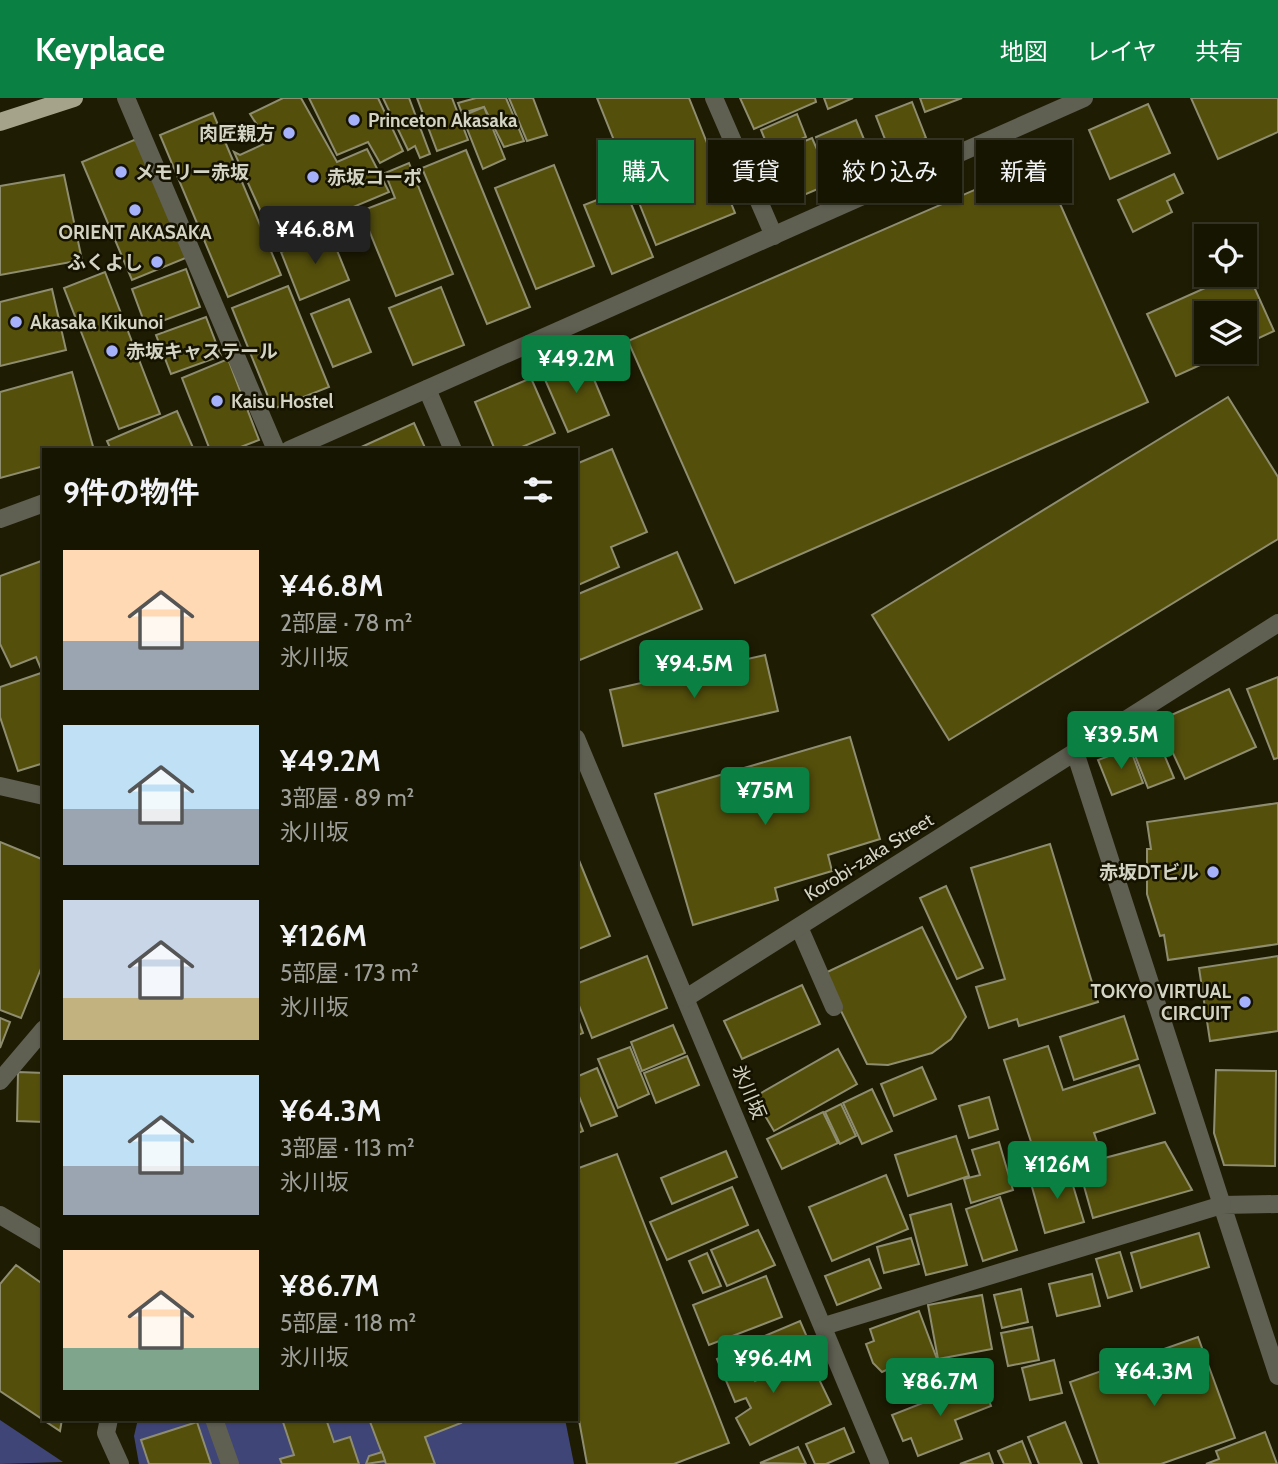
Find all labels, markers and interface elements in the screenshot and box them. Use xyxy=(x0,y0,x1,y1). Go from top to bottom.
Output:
text: Keyplace xyxy=(35,29,165,69)
text: 地図 xyxy=(1000,37,1048,66)
text: レイヤ xyxy=(1086,37,1157,66)
text: 共有 xyxy=(1195,37,1243,66)
place label: Princeton Akasaka xyxy=(368,109,518,132)
marker: Princeton Akasaka xyxy=(346,112,362,128)
place label: 肉匠親方 xyxy=(199,122,275,145)
marker: 肉匠親方 xyxy=(281,125,297,141)
chip: 購入 xyxy=(598,140,694,203)
chip: 賃貸 xyxy=(708,140,804,203)
chip: 絞り込み xyxy=(818,140,962,203)
chip: 新着 xyxy=(976,140,1072,203)
place label: メモリー赤坂 xyxy=(135,161,249,184)
marker: メモリー赤坂 xyxy=(113,164,129,180)
place label: 赤坂コーポ xyxy=(327,166,422,189)
marker: 赤坂コーポ xyxy=(305,169,321,185)
marker: ORIENT AKASAKA xyxy=(127,202,143,218)
pin: ¥46.8M xyxy=(258,206,372,266)
text: ¥46.8M xyxy=(275,215,355,243)
place label: ORIENT AKASAKA xyxy=(58,221,212,244)
map controls xyxy=(1194,224,1257,364)
button: locate xyxy=(1194,224,1257,287)
place label: ふくよし xyxy=(67,251,143,274)
marker: ふくよし xyxy=(149,254,165,270)
button: layers xyxy=(1194,301,1257,364)
place label: Akasaka Kikunoi xyxy=(30,311,163,334)
marker: Akasaka Kikunoi xyxy=(8,314,24,330)
pin: ¥49.2M xyxy=(519,336,633,395)
place label: 赤坂キャステール xyxy=(126,340,278,363)
marker: 赤坂キャステール xyxy=(104,343,120,359)
text: ¥49.2M xyxy=(537,344,615,372)
place label: Kaisu Hostel xyxy=(231,390,333,413)
marker: Kaisu Hostel xyxy=(209,393,225,409)
icon: filters xyxy=(519,471,557,509)
text: 9件の物件 xyxy=(63,474,200,511)
text: ¥46.8M xyxy=(280,567,383,604)
icon: home xyxy=(119,578,203,662)
text: 2部屋 · 78 m² xyxy=(280,609,412,637)
pin: ¥94.5M xyxy=(637,640,751,700)
text: 氷川坂 xyxy=(280,643,349,671)
text: ¥94.5M xyxy=(655,649,733,677)
pin: ¥39.5M xyxy=(1064,712,1178,771)
text: ¥39.5M xyxy=(1083,720,1159,748)
text: ¥49.2M xyxy=(280,742,381,779)
icon: home xyxy=(119,753,203,837)
pin: ¥75M xyxy=(724,768,806,827)
text: ¥75M xyxy=(736,776,794,804)
text: 3部屋 · 89 m² xyxy=(280,784,414,812)
street label: Korobi-zaka Street xyxy=(800,808,938,906)
text: 氷川坂 xyxy=(280,818,349,846)
place label: 赤坂DTビル xyxy=(1099,861,1199,884)
marker: 赤坂DTビル xyxy=(1205,864,1221,880)
text: ¥126M xyxy=(280,917,367,954)
icon: home xyxy=(119,928,203,1012)
text: 5部屋 · 173 m² xyxy=(280,959,419,987)
place label: TOKYO VIRTUAL CIRCUIT xyxy=(1091,980,1231,1025)
text: 氷川坂 xyxy=(280,993,349,1021)
marker: TOKYO VIRTUAL CIRCUIT xyxy=(1237,994,1253,1010)
street label: 氷川坂 xyxy=(727,1061,771,1123)
text: ¥64.3M xyxy=(280,1092,381,1129)
icon: home xyxy=(119,1103,203,1187)
text: 3部屋 · 113 m² xyxy=(280,1134,415,1162)
pin: ¥126M xyxy=(1008,1142,1106,1201)
text: ¥126M xyxy=(1024,1150,1090,1178)
text: 氷川坂 xyxy=(280,1168,349,1196)
text: ¥86.7M xyxy=(280,1267,379,1304)
icon: home xyxy=(119,1278,203,1362)
text: 5部屋 · 118 m² xyxy=(280,1309,416,1337)
pin: ¥96.4M xyxy=(716,1336,830,1395)
text: 氷川坂 xyxy=(280,1343,349,1371)
text: ¥96.4M xyxy=(734,1344,812,1372)
pin: ¥64.3M xyxy=(1097,1348,1211,1408)
text: ¥64.3M xyxy=(1115,1357,1193,1385)
pin: ¥86.7M xyxy=(883,1358,997,1418)
text: ¥86.7M xyxy=(902,1367,978,1395)

